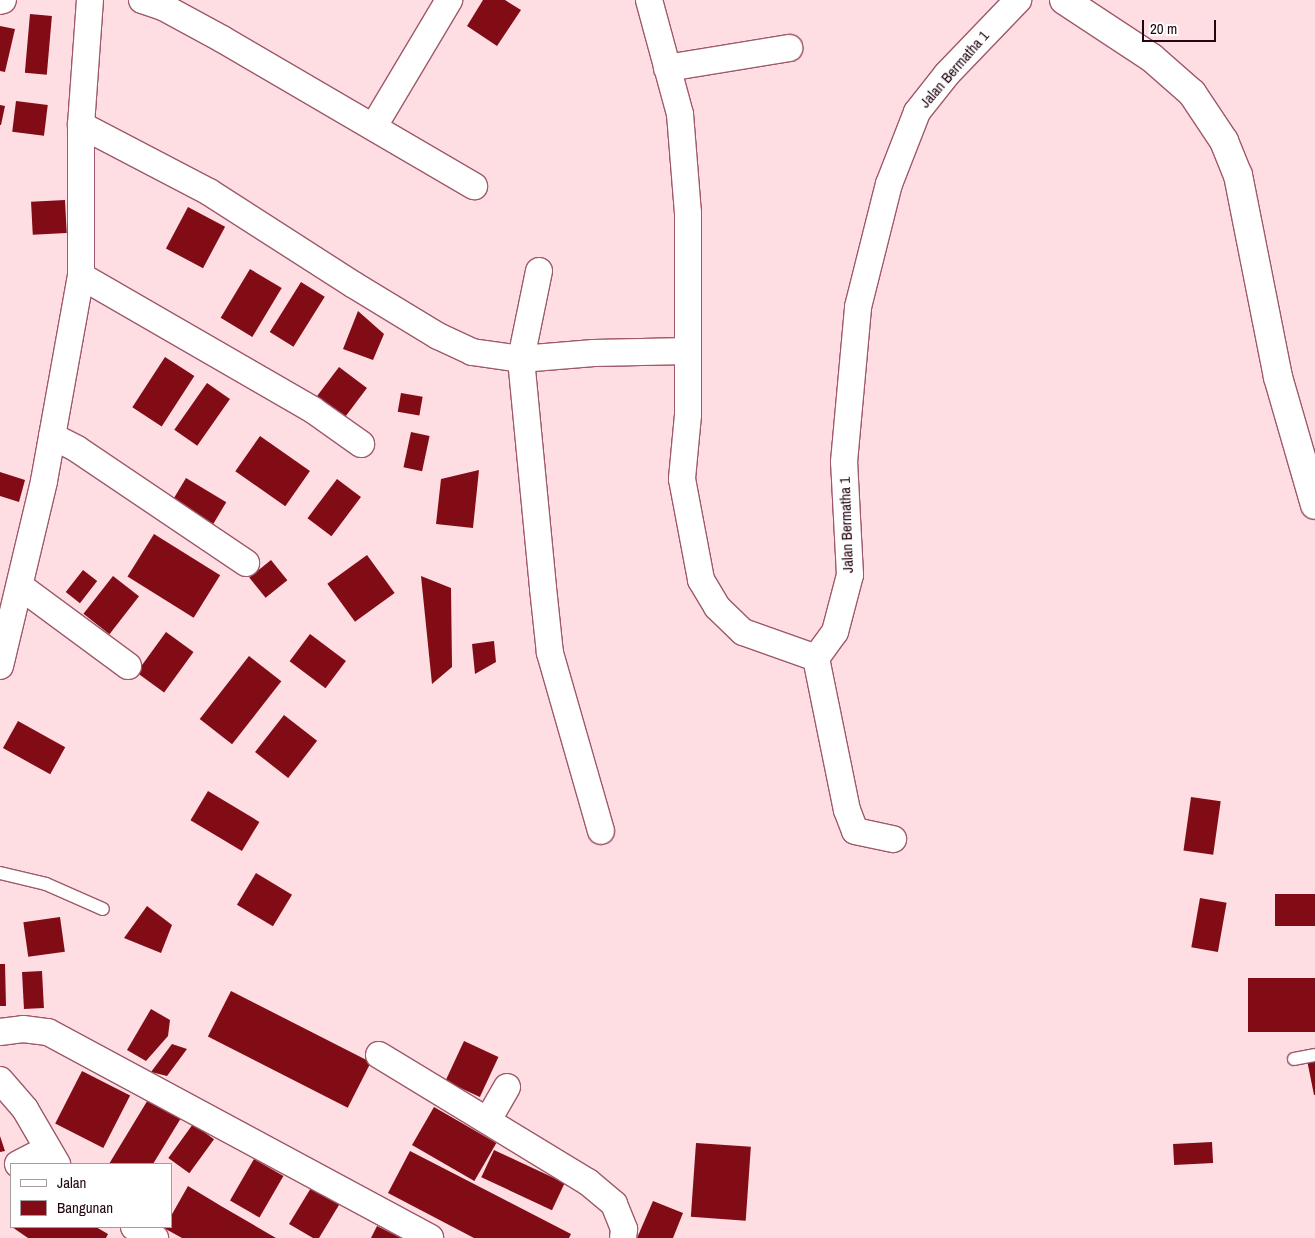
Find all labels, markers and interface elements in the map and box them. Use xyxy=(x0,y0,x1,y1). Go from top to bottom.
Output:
scale bar xyxy=(1145,10,1219,42)
text: 20 m xyxy=(1150,18,1177,39)
street label: Jalan Bermatha 1 xyxy=(916,27,992,111)
street label: Jalan Bermatha 1 xyxy=(835,477,857,573)
legend xyxy=(10,1163,172,1228)
text: Jalan xyxy=(57,1172,86,1193)
text: Bangunan xyxy=(57,1197,113,1218)

